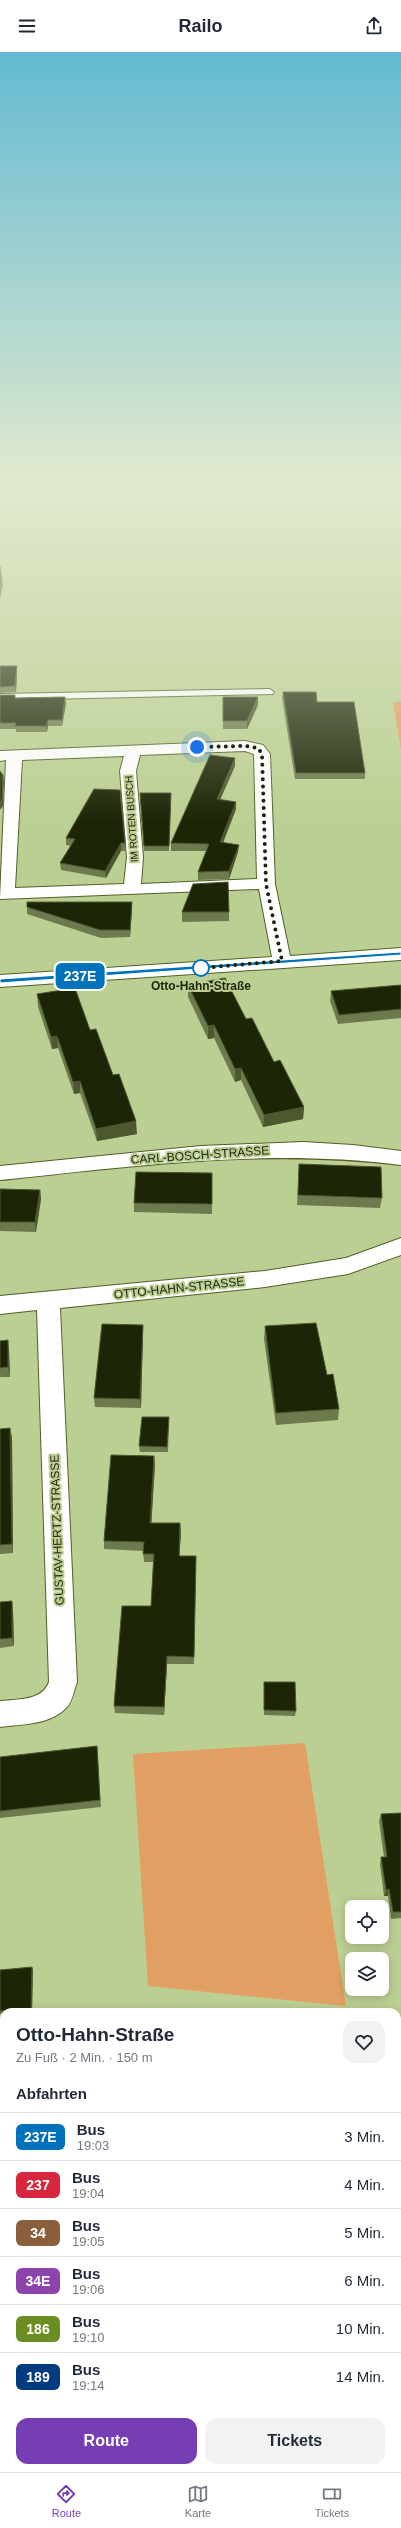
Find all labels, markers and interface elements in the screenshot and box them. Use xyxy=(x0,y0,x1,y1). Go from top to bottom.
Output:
icon: menu xyxy=(16,15,38,37)
icon: share xyxy=(363,15,385,37)
text: Railo xyxy=(178,16,223,36)
your location xyxy=(187,737,207,757)
street label: IM ROTEN BUSCH xyxy=(123,775,140,863)
marker: Otto-Hahn-Straße xyxy=(192,959,210,977)
line badge: 237E xyxy=(52,963,108,989)
text: 237E xyxy=(64,968,96,984)
place label: Otto-Hahn-Straße xyxy=(151,979,251,993)
street label: CARL-BOSCH-STRASSE xyxy=(130,1143,270,1167)
street label: OTTO-HAHN-STRASSE xyxy=(113,1274,245,1302)
street label: GUSTAV-HERTZ-STRASSE xyxy=(47,1454,67,1606)
map controls xyxy=(345,1900,389,1996)
button: locate xyxy=(345,1900,389,1944)
button: layers xyxy=(345,1952,389,1996)
button: heart xyxy=(343,2021,385,2063)
text: Otto-Hahn-Straße xyxy=(16,2024,174,2045)
text: Zu Fuß · 2 Min. · 150 m xyxy=(16,2050,153,2065)
text: Abfahrten xyxy=(16,2085,87,2102)
text: Bus xyxy=(77,2121,105,2138)
text: 3 Min. xyxy=(344,2128,385,2145)
text: 237E xyxy=(24,2129,57,2145)
text: 19:03 xyxy=(77,2138,109,2153)
text: Bus xyxy=(72,2169,100,2186)
text: 4 Min. xyxy=(344,2176,385,2193)
text: 237 xyxy=(26,2177,50,2193)
text: 19:04 xyxy=(72,2186,105,2201)
text: Bus xyxy=(72,2217,100,2234)
text: 5 Min. xyxy=(344,2224,385,2241)
text: 34 xyxy=(30,2225,46,2241)
text: 19:05 xyxy=(72,2234,105,2249)
text: Bus xyxy=(72,2265,100,2282)
text: 6 Min. xyxy=(344,2272,385,2289)
text: 34E xyxy=(26,2273,50,2289)
text: 19:06 xyxy=(72,2282,105,2297)
text: Bus xyxy=(72,2313,100,2330)
text: 10 Min. xyxy=(336,2320,385,2337)
text: 186 xyxy=(26,2321,50,2337)
text: 19:10 xyxy=(72,2330,105,2345)
text: Bus xyxy=(72,2361,100,2378)
text: 14 Min. xyxy=(336,2368,385,2385)
text: 189 xyxy=(26,2369,50,2385)
text: 19:14 xyxy=(72,2378,105,2393)
button: Route xyxy=(16,2418,197,2464)
button: Tickets xyxy=(205,2418,385,2464)
tab: Route xyxy=(52,2483,81,2519)
tab: Karte xyxy=(185,2483,211,2519)
tab: Tickets xyxy=(315,2483,349,2519)

